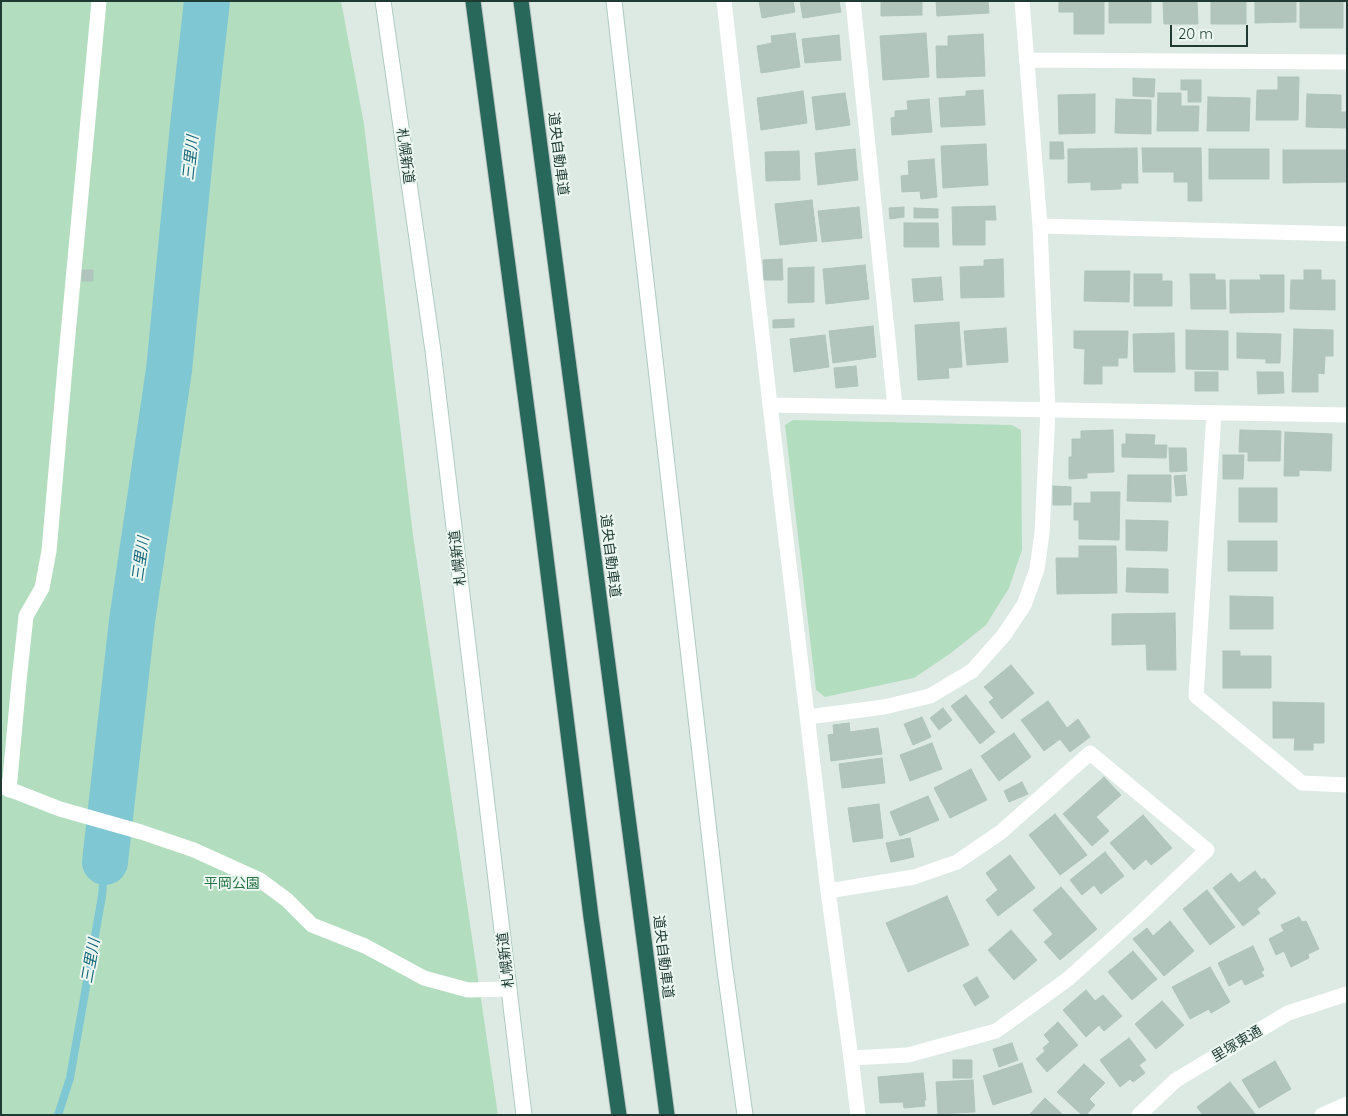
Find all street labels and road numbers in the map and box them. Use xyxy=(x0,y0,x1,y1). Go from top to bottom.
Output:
street label: 道央自動車道 xyxy=(545,111,571,197)
street label: 札幌新道 xyxy=(393,127,417,185)
street label: 道央自動車道 xyxy=(597,513,623,599)
street label: 札幌新道 xyxy=(446,529,470,587)
street label: 道央自動車道 xyxy=(650,914,676,1000)
street label: 札幌新道 xyxy=(494,931,518,989)
street label: 里塚東通 xyxy=(1209,1022,1265,1066)

